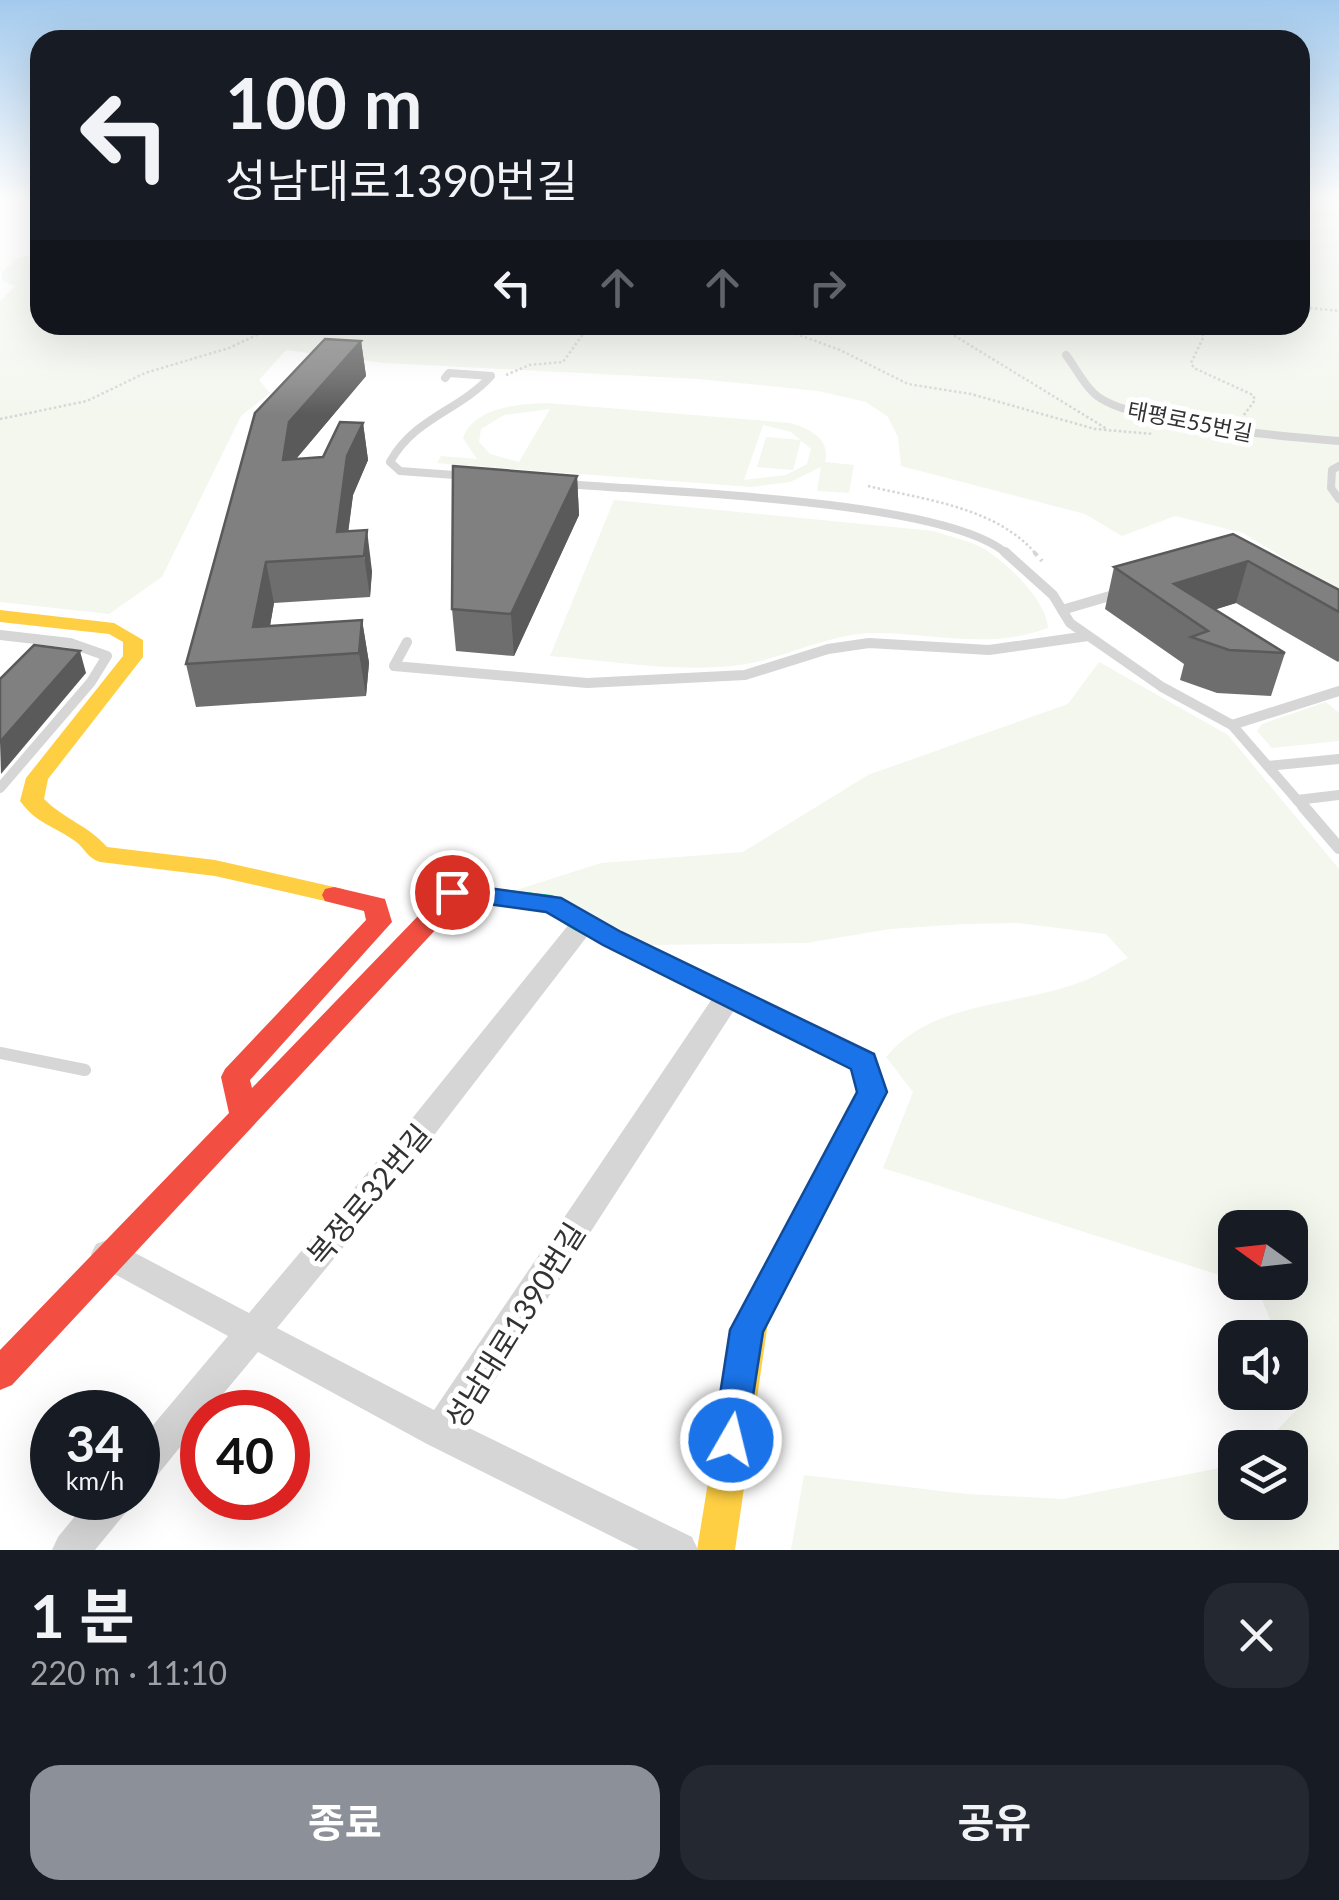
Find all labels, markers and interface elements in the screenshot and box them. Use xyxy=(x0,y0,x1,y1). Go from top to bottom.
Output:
text: 100 m xyxy=(225,60,422,144)
icon: left xyxy=(60,70,190,200)
text: 성남대로1390번길 xyxy=(225,153,578,207)
icon: left xyxy=(485,260,540,315)
icon: ahead xyxy=(590,260,645,315)
icon: ahead xyxy=(695,260,750,315)
icon: right xyxy=(800,260,855,315)
street label: 태평로55번길 xyxy=(1125,396,1255,446)
pin xyxy=(410,850,495,935)
icon: arrive xyxy=(425,865,480,920)
street label: 복정로32번길 xyxy=(299,1116,437,1272)
north arrow xyxy=(1218,1210,1308,1300)
map controls xyxy=(1218,1210,1308,1520)
street label: 성남대로1390번길 xyxy=(436,1216,592,1434)
button: sound xyxy=(1218,1320,1308,1410)
position arrow xyxy=(679,1388,783,1492)
speed limit sign: 40 xyxy=(180,1390,310,1520)
text: 34 xyxy=(66,1413,124,1473)
button: layers xyxy=(1218,1430,1308,1520)
text: km/h xyxy=(66,1465,124,1495)
text: 1 분 xyxy=(30,1579,135,1651)
button: close xyxy=(1204,1583,1309,1688)
text: 220 m · 11:10 xyxy=(30,1653,227,1692)
button: 종료 xyxy=(30,1765,660,1880)
button: 공유 xyxy=(680,1765,1309,1880)

